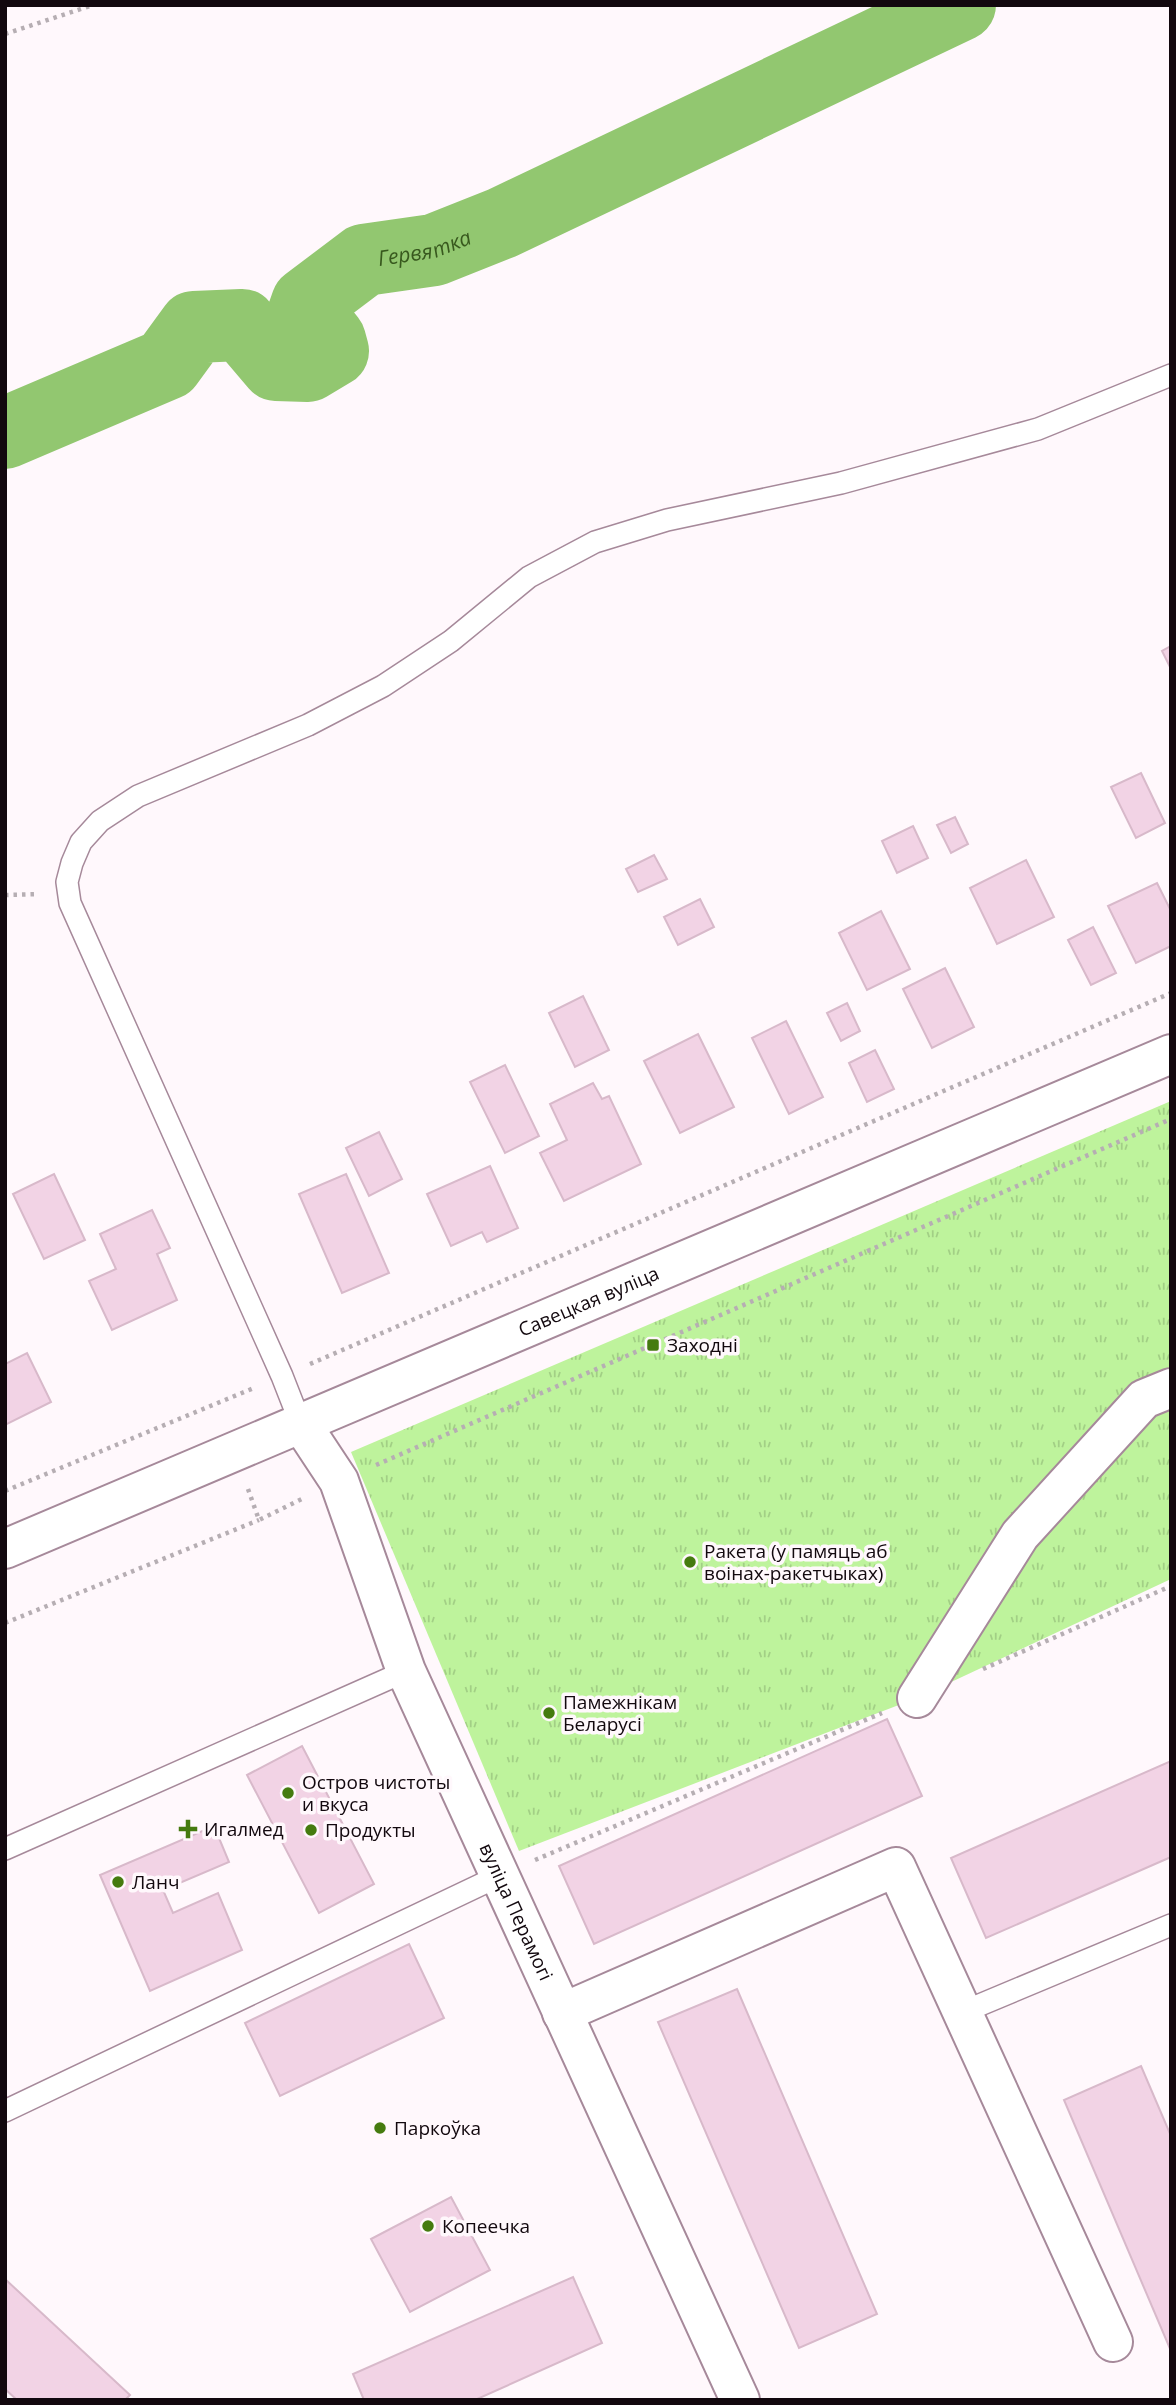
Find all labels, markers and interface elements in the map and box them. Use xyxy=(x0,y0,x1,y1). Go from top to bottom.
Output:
water label: Гервятка xyxy=(376,223,475,272)
street label: Савецкая вуліца xyxy=(514,1260,663,1343)
place label: Заходні xyxy=(667,1332,738,1358)
marker: Заходні xyxy=(645,1337,661,1353)
place label: Ракета (у памяць аб воінах-ракетчыках) xyxy=(704,1538,888,1586)
marker: Ракета (у памяць аб воінах-ракетчыках) xyxy=(682,1554,698,1570)
place label: Памежнікам Беларусі xyxy=(563,1689,677,1737)
marker: Памежнікам Беларусі xyxy=(541,1705,557,1721)
place label: Остров чистоты и вкуса xyxy=(302,1769,450,1817)
marker: Остров чистоты и вкуса xyxy=(280,1785,296,1801)
place label: Игалмед xyxy=(204,1816,284,1842)
place label: Продукты xyxy=(325,1817,416,1843)
marker: Игалмед xyxy=(178,1819,198,1839)
marker: Продукты xyxy=(303,1822,319,1838)
street label: вуліца Перамогі xyxy=(474,1839,559,1985)
place label: Ланч xyxy=(132,1869,179,1895)
marker: Ланч xyxy=(110,1874,126,1890)
place label: Паркоўка xyxy=(394,2115,481,2141)
marker: Паркоўка xyxy=(372,2120,388,2136)
place label: Копеечка xyxy=(442,2213,530,2239)
marker: Копеечка xyxy=(420,2218,436,2234)

